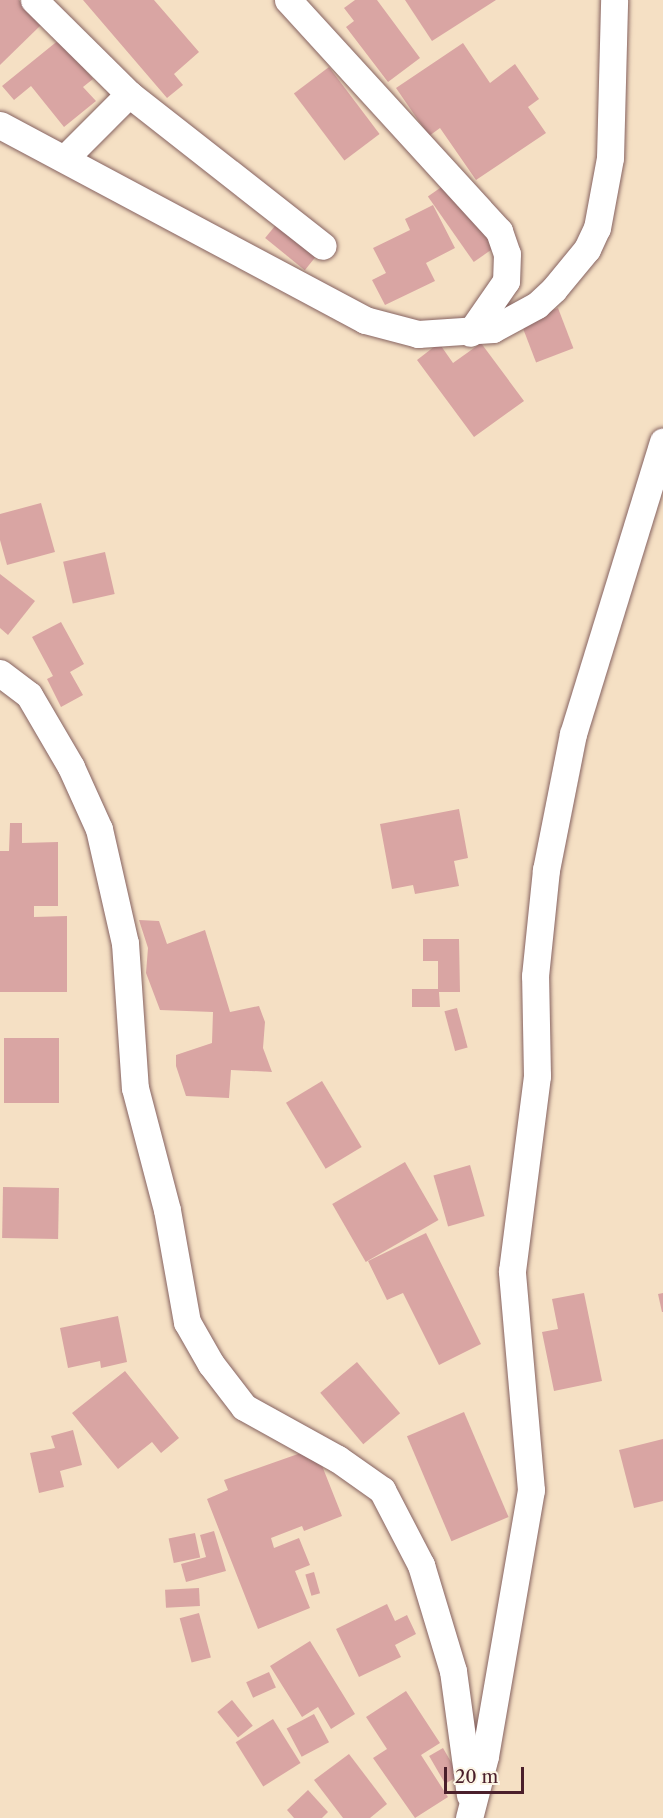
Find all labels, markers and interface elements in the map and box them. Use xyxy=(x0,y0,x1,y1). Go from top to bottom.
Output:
scale bar xyxy=(447,1755,526,1793)
text: 20 m xyxy=(455,1766,498,1788)

